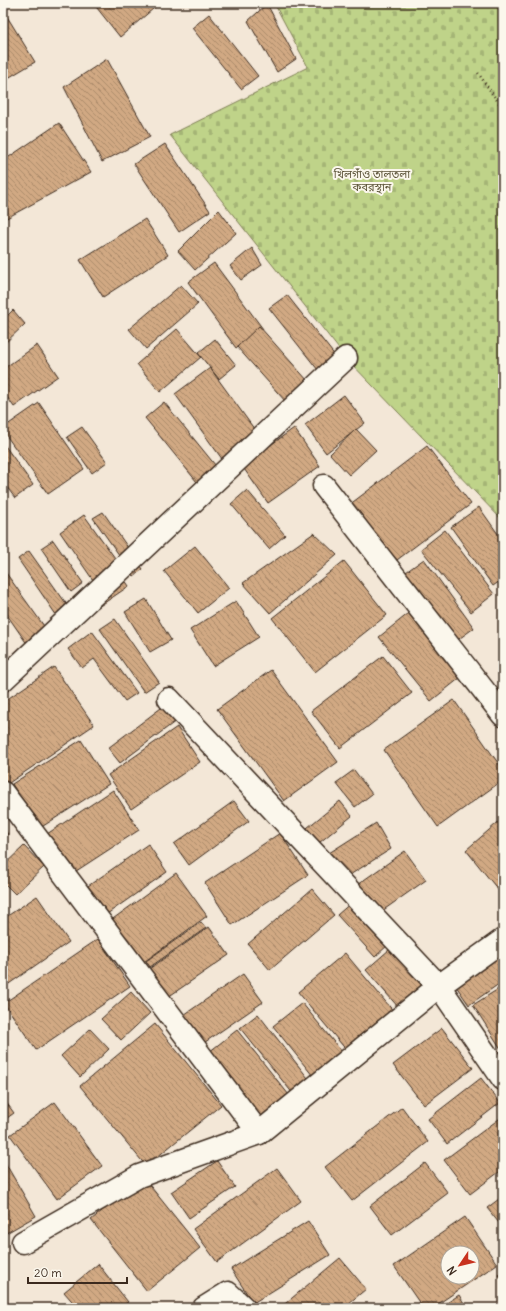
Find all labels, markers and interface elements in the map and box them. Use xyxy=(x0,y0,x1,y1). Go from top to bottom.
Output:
park label: খিলগাঁও তালতলা কবরস্থান xyxy=(333,167,411,194)
north arrow xyxy=(440,1245,480,1285)
scale bar xyxy=(28,1259,127,1285)
text: N xyxy=(444,1264,460,1278)
text: 20 m xyxy=(34,1265,62,1280)

